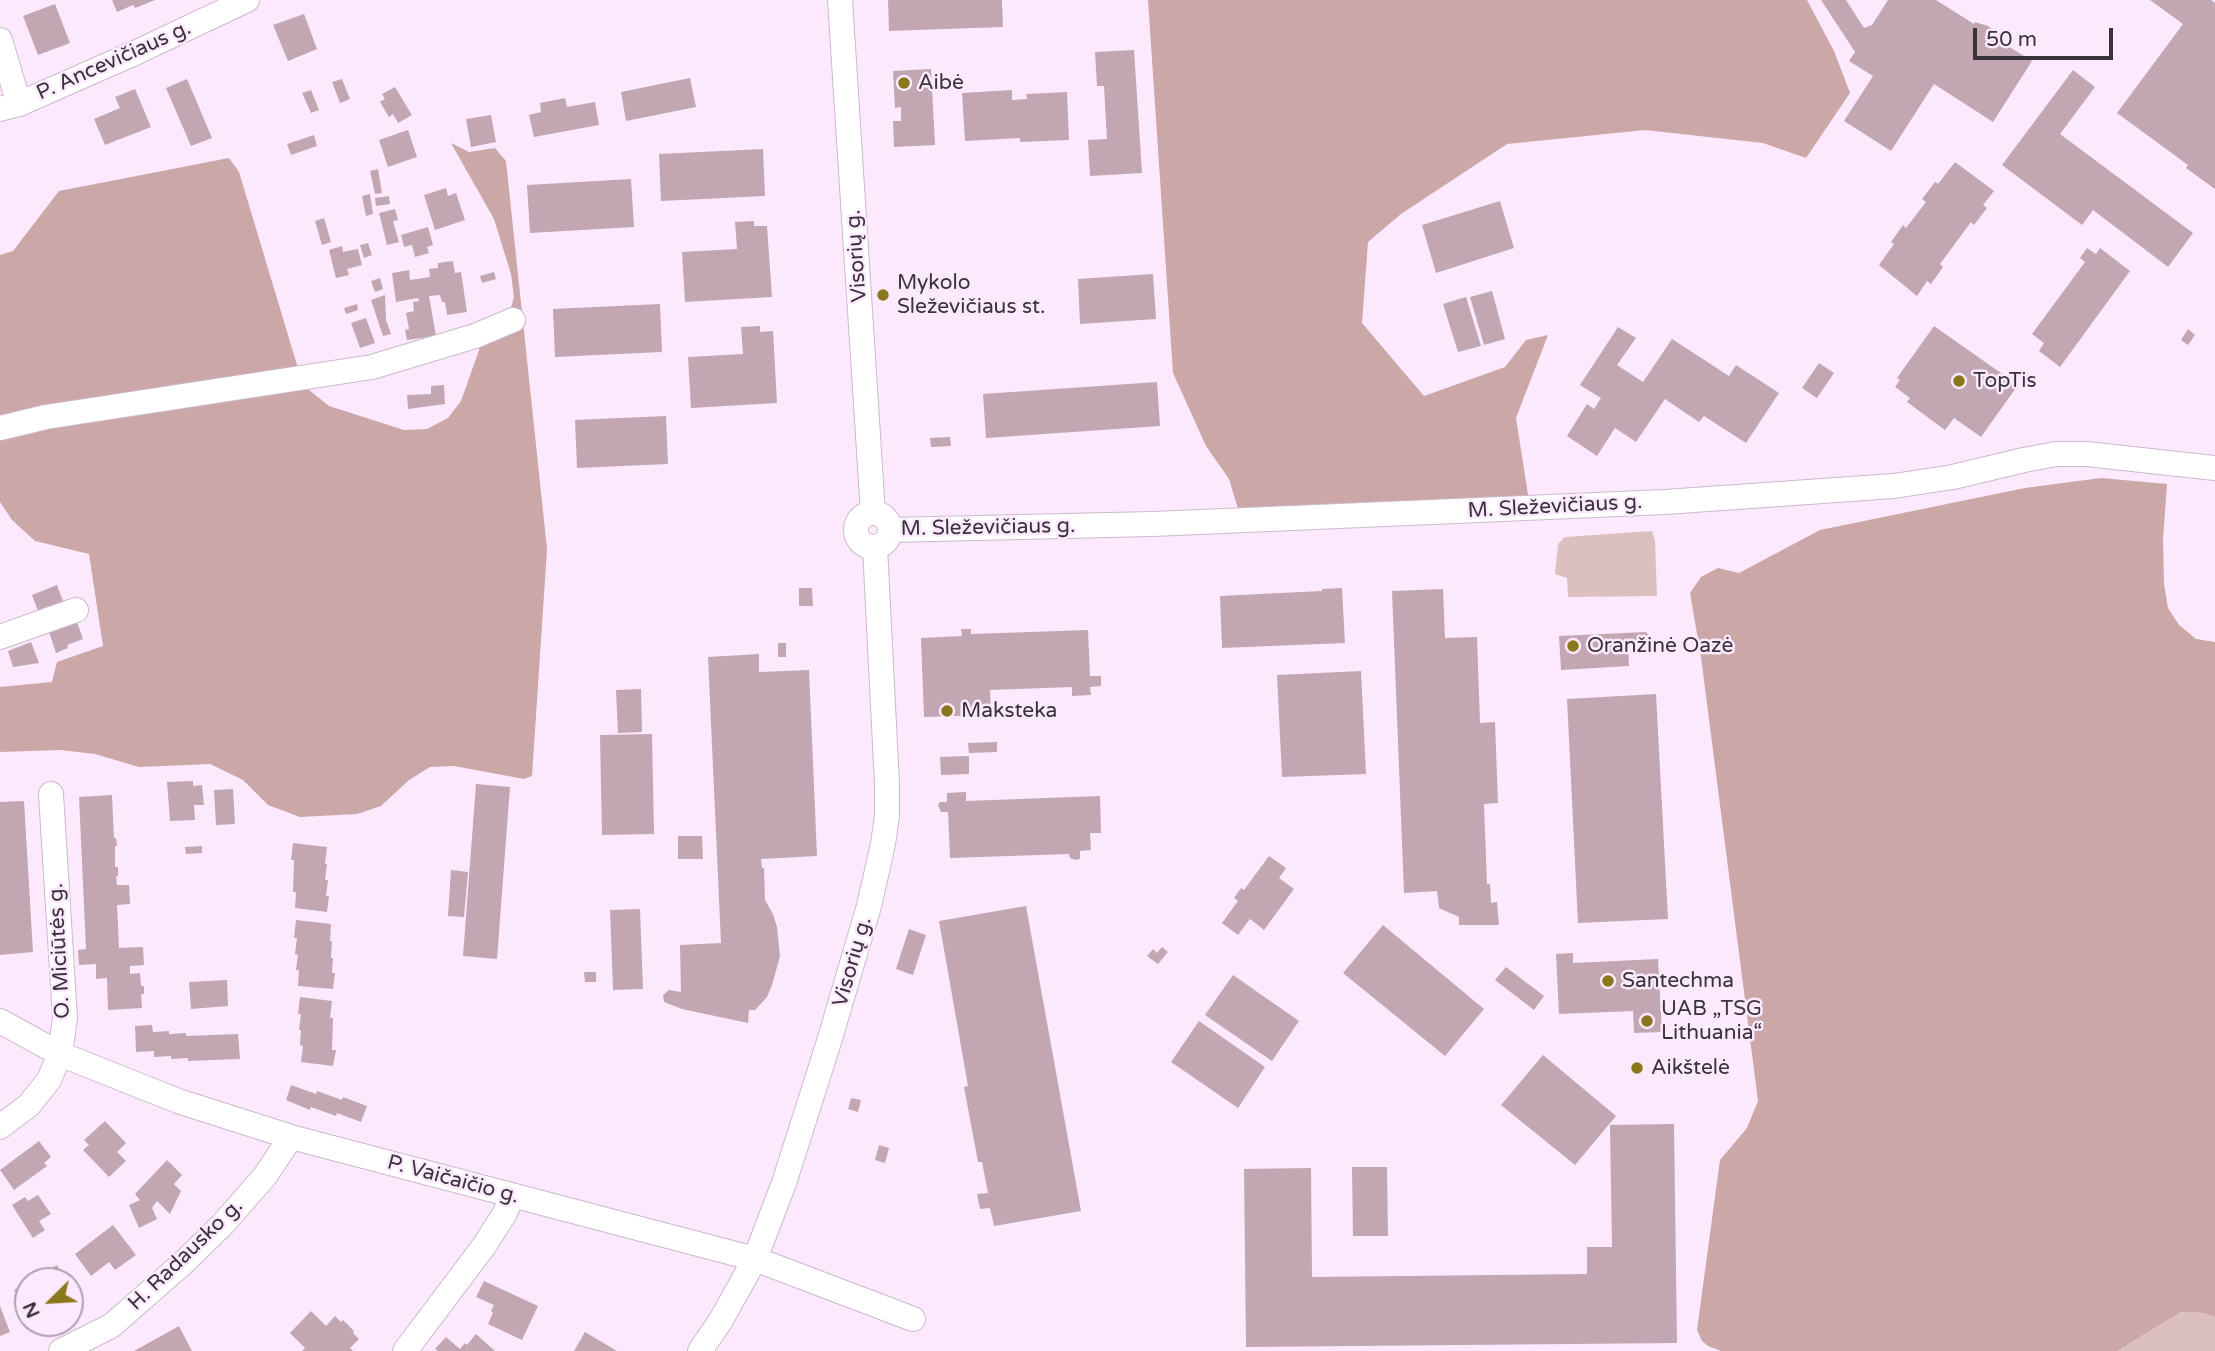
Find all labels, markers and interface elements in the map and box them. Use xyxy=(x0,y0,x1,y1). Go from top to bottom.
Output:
scale bar xyxy=(1977,14,2117,58)
street label: P. Ancevičiaus g. xyxy=(33,16,195,106)
text: 50 m xyxy=(1986,27,2037,52)
place label: Aibė xyxy=(918,70,964,96)
marker: Aibė xyxy=(896,75,912,91)
street label: Visorių g. xyxy=(841,209,873,303)
place label: Mykolo Sleževičiaus st. xyxy=(897,270,1045,320)
marker: Mykolo Sleževičiaus st. xyxy=(875,287,891,303)
place label: TopTis xyxy=(1973,368,2037,394)
marker: TopTis xyxy=(1951,373,1967,389)
street label: M. Sleževičiaus g. xyxy=(1467,490,1643,524)
street label: M. Sleževičiaus g. xyxy=(900,514,1076,542)
place label: Oranžinė Oazė xyxy=(1587,633,1733,659)
marker: Oranžinė Oazė xyxy=(1565,638,1581,654)
place label: Maksteka xyxy=(961,698,1057,724)
marker: Maksteka xyxy=(939,703,955,719)
street label: O. Miciūtės g. xyxy=(44,882,76,1020)
street label: Visorių g. xyxy=(828,914,878,1010)
place label: Santechma xyxy=(1622,968,1734,994)
marker: Santechma xyxy=(1600,973,1616,989)
place label: UAB „TSG Lithuania“ xyxy=(1661,996,1762,1046)
marker: UAB „TSG Lithuania“ xyxy=(1639,1013,1655,1029)
place label: Aikštelė xyxy=(1651,1055,1730,1081)
marker: Aikštelė xyxy=(1629,1060,1645,1076)
street label: P. Vaičaičio g. xyxy=(384,1150,522,1210)
street label: H. Radausko g. xyxy=(123,1194,249,1316)
north arrow xyxy=(14,1267,84,1337)
text: N xyxy=(18,1298,45,1321)

